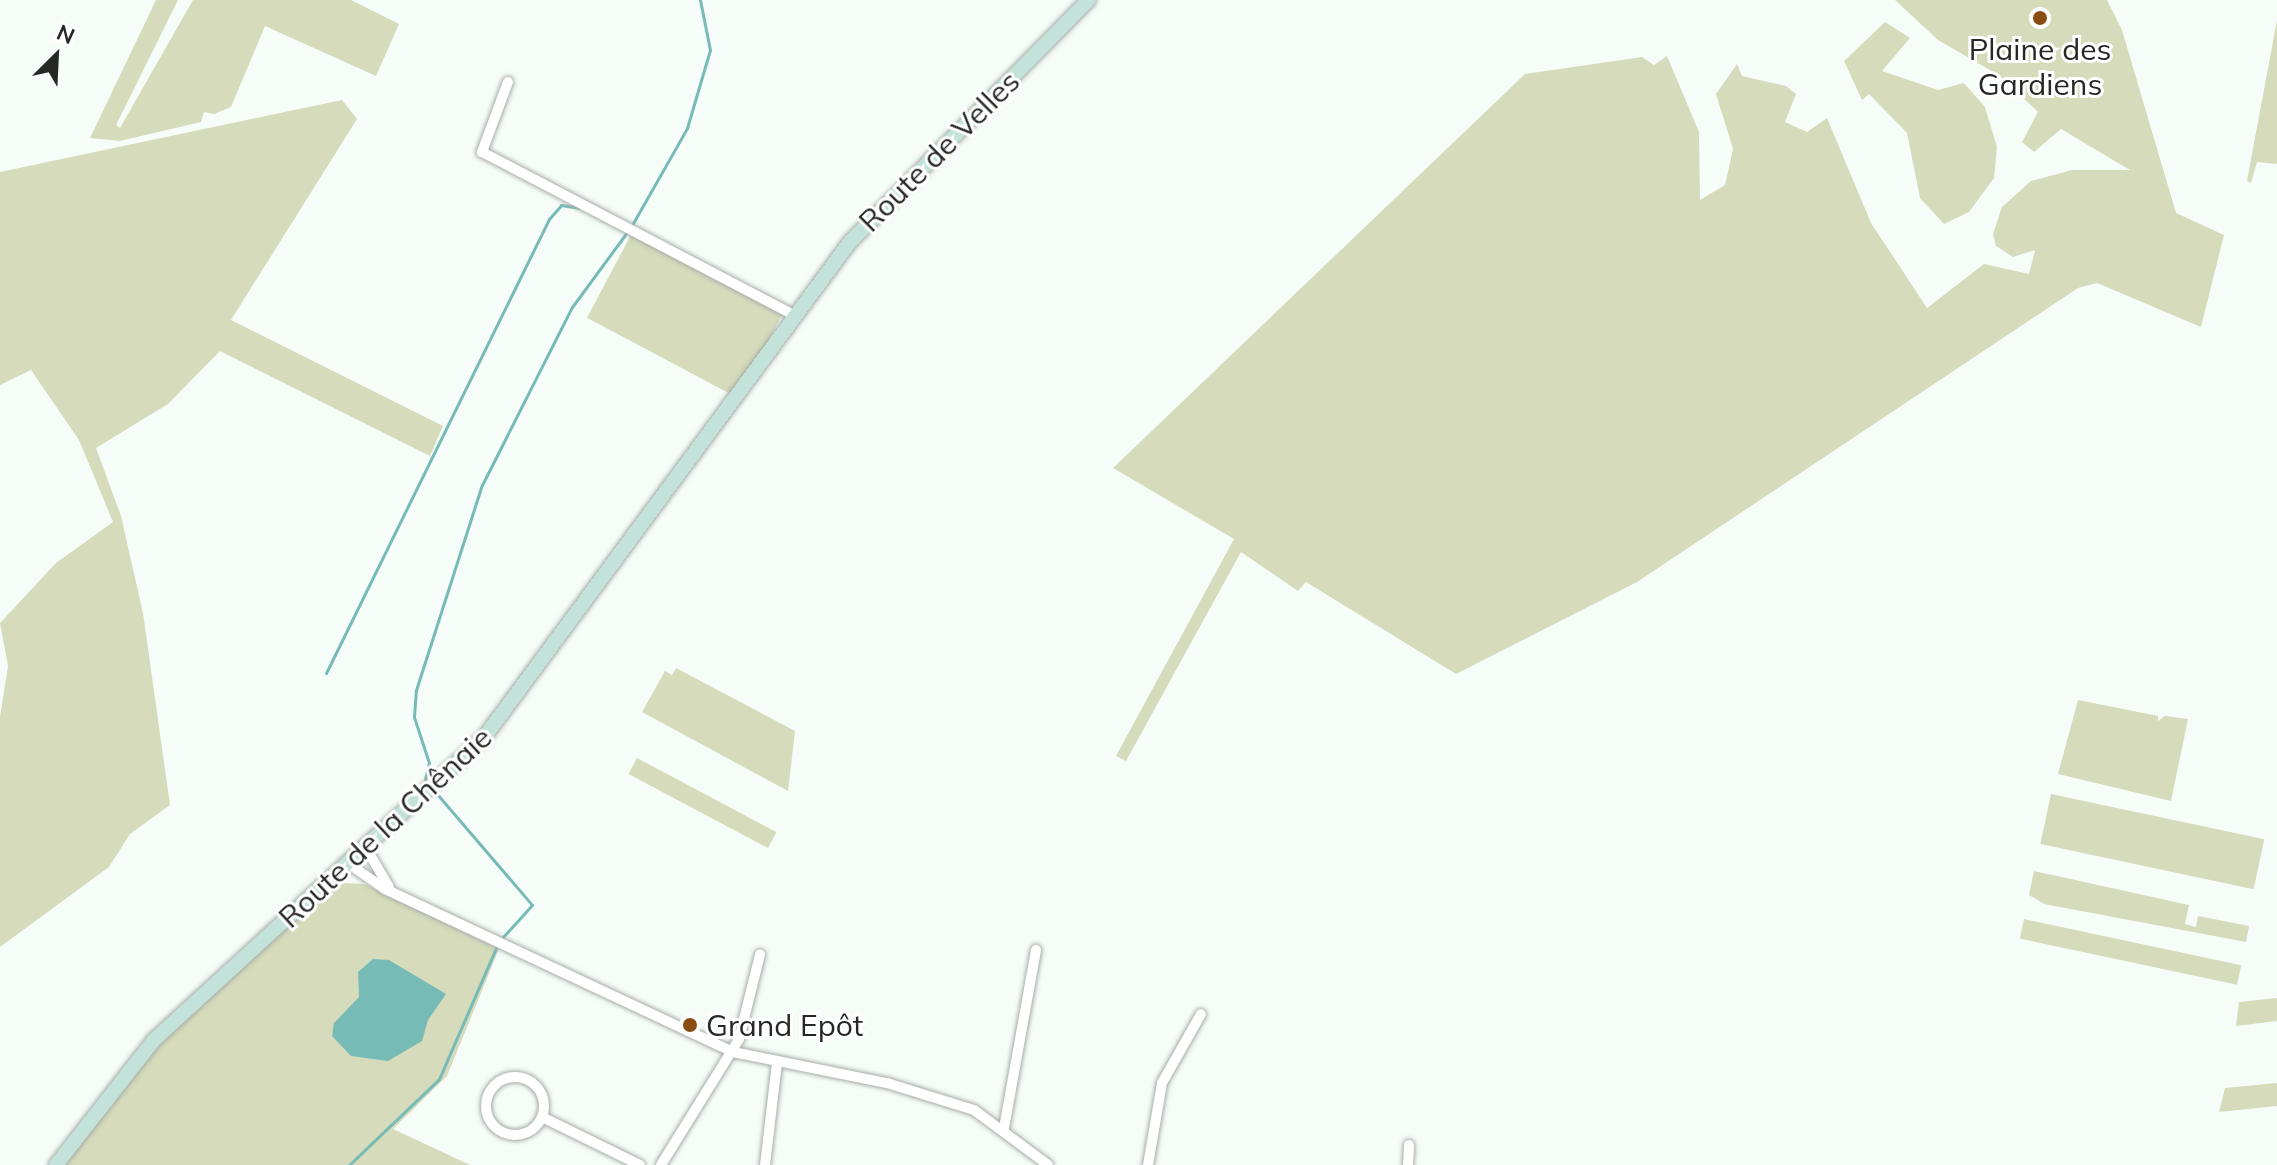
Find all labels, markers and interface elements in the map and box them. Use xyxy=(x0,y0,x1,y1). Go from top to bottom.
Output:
marker: Plaine des Gardiens xyxy=(2031,9,2049,27)
north arrow xyxy=(16,16,96,96)
text: N xyxy=(52,18,79,50)
place label: Plaine des Gardiens xyxy=(1969,31,2111,102)
street label: Route de Velles xyxy=(851,63,1027,239)
street label: Route de la Chênaie xyxy=(271,719,499,935)
place label: Grand Epôt xyxy=(706,1007,863,1043)
marker: Grand Epôt xyxy=(681,1016,699,1034)

